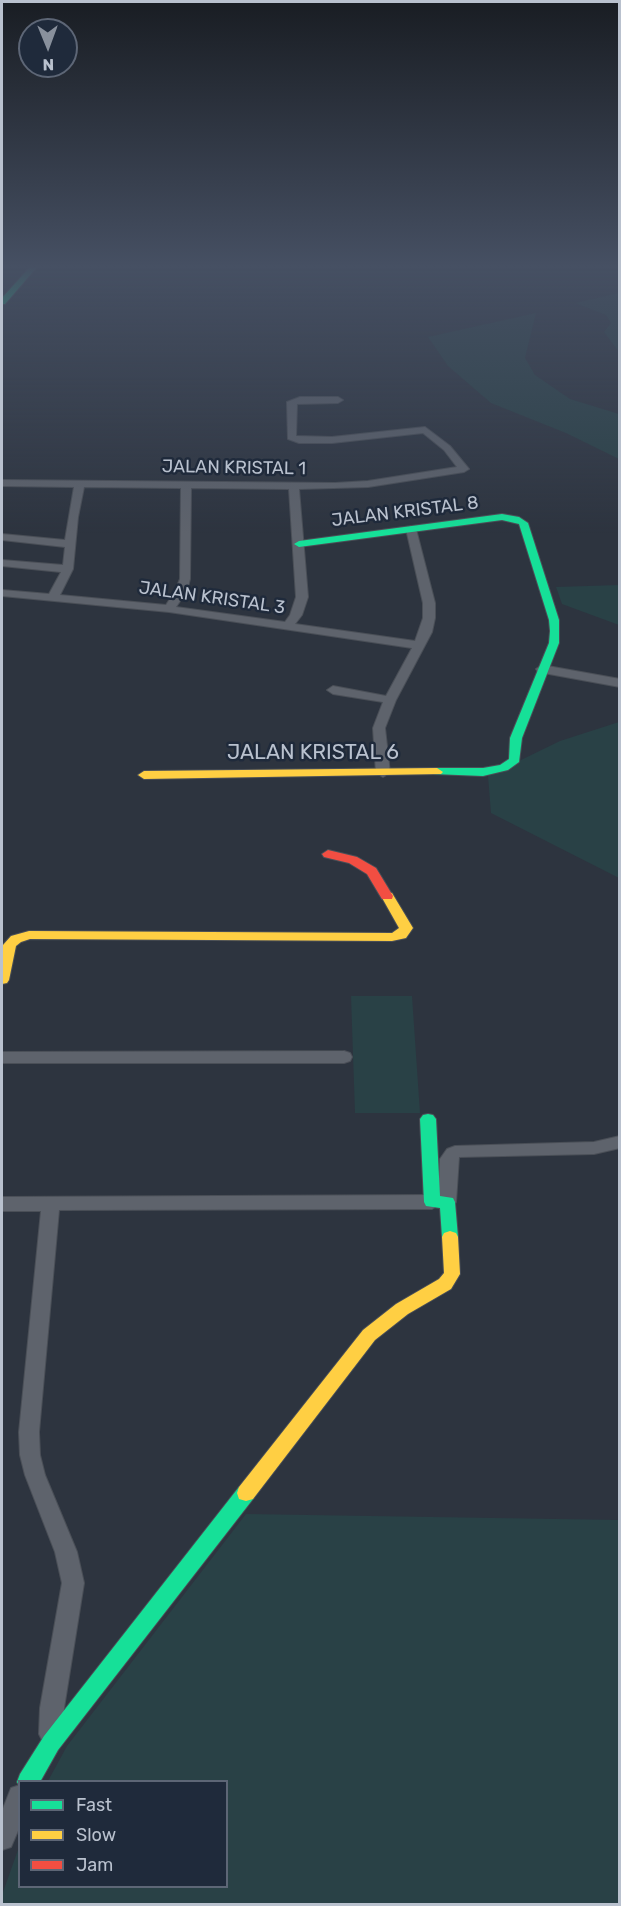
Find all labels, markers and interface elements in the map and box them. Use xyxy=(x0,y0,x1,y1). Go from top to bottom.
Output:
north arrow xyxy=(18,18,78,78)
text: N xyxy=(42,55,54,74)
street label: JALAN KRISTAL 1 xyxy=(162,456,306,480)
street label: JALAN KRISTAL 8 xyxy=(330,492,480,532)
street label: JALAN KRISTAL 3 xyxy=(137,577,287,619)
street label: JALAN KRISTAL 6 xyxy=(227,740,399,766)
legend xyxy=(18,1780,228,1888)
text: Fast xyxy=(76,1794,112,1816)
text: Slow xyxy=(76,1824,116,1846)
text: Jam xyxy=(76,1854,113,1876)

